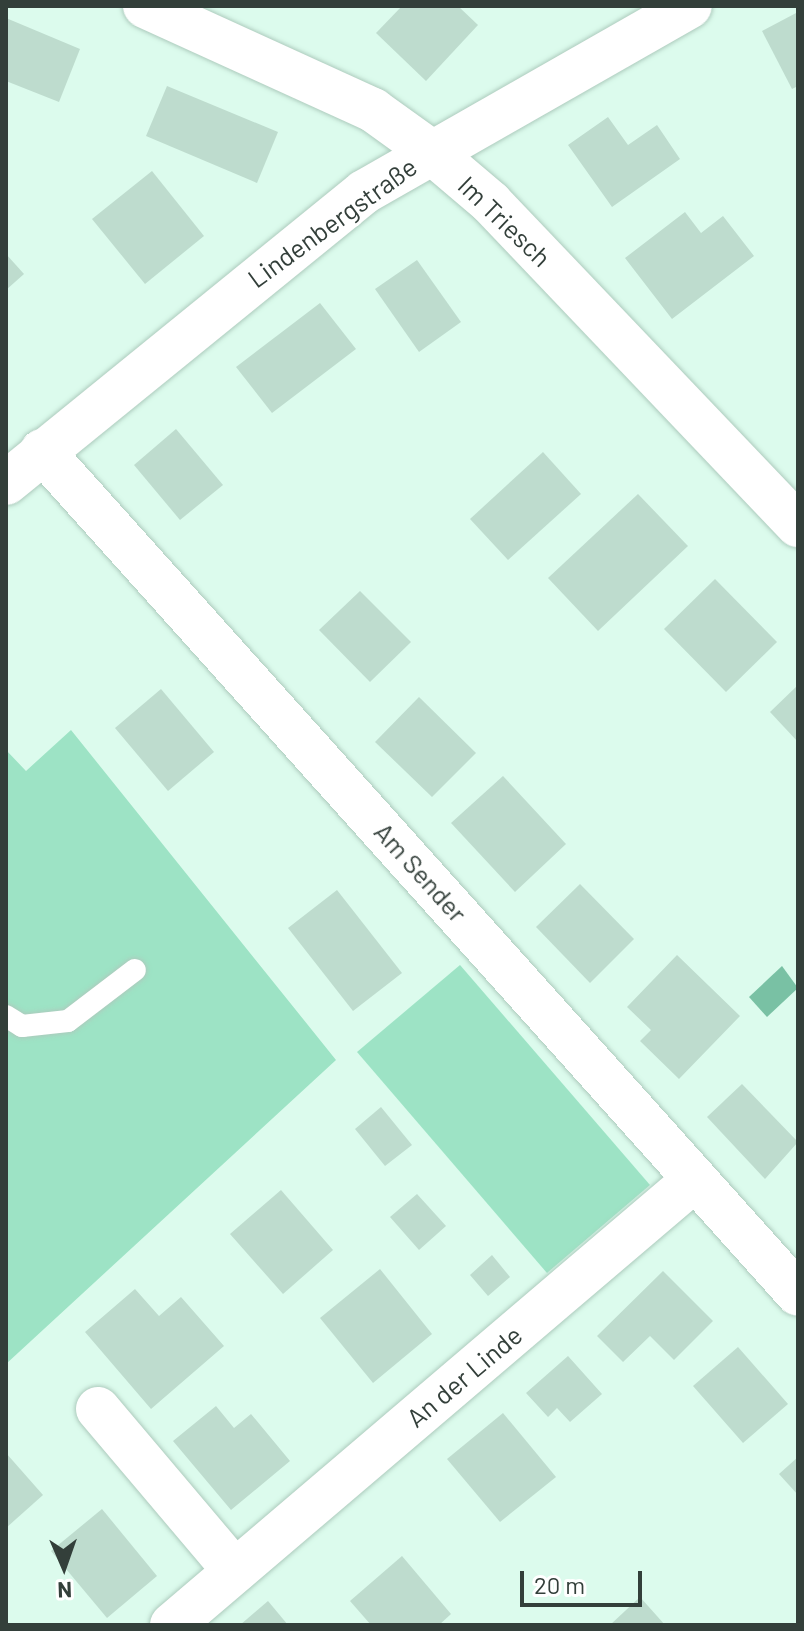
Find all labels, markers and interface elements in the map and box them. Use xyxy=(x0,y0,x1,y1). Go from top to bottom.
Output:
street label: Lindenbergstraße xyxy=(242,150,422,294)
street label: Im Triesch xyxy=(452,169,558,273)
street label: Am Sender xyxy=(368,816,474,928)
street label: An der Linde xyxy=(400,1319,528,1433)
north arrow xyxy=(24,1527,104,1607)
scale bar xyxy=(524,1555,646,1605)
text: 20 m xyxy=(534,1570,585,1599)
text: N xyxy=(57,1578,73,1604)

